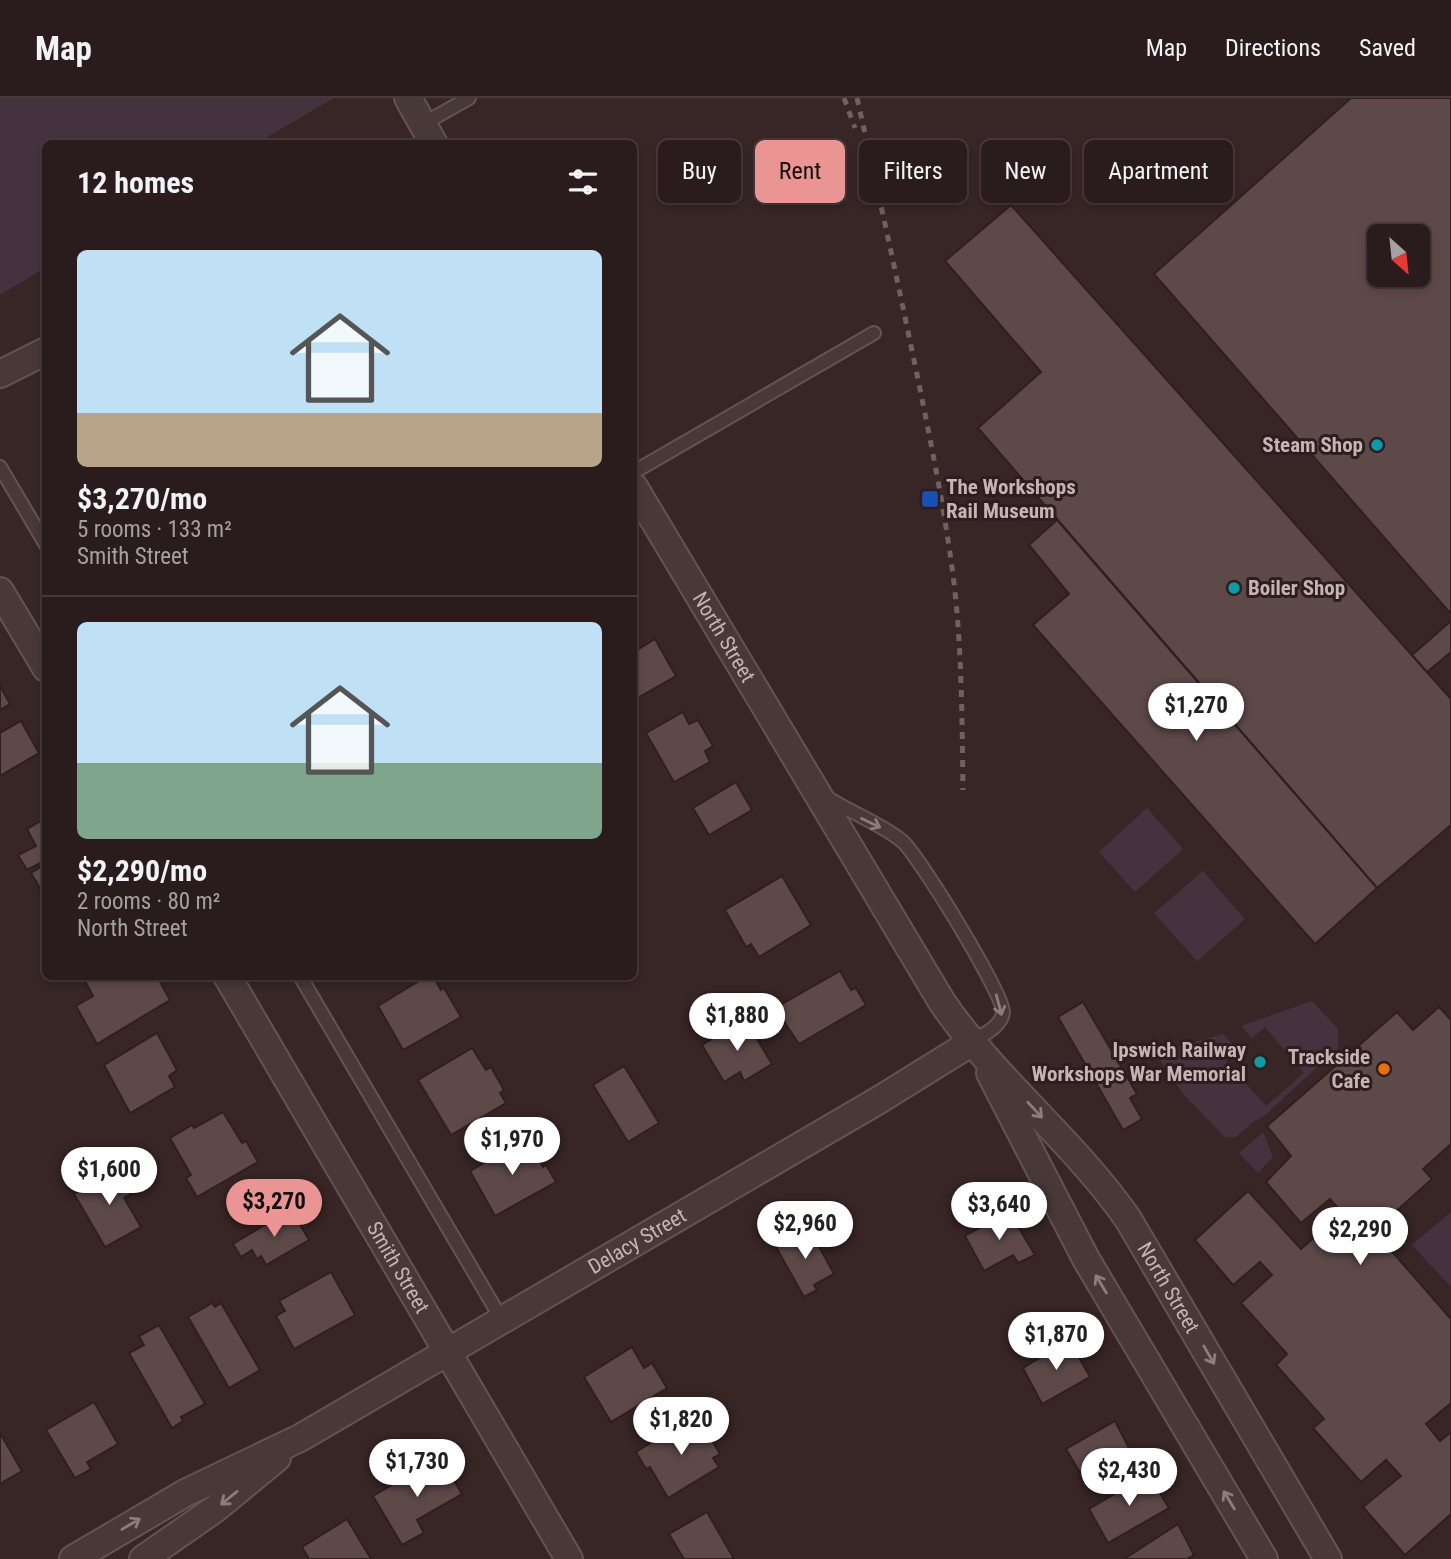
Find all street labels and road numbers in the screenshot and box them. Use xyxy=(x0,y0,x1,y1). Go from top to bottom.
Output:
street label: North Street xyxy=(688,588,760,687)
street label: Delacy Street xyxy=(584,1203,690,1279)
street label: Smith Street xyxy=(362,1217,434,1318)
street label: North Street xyxy=(1133,1238,1204,1337)

